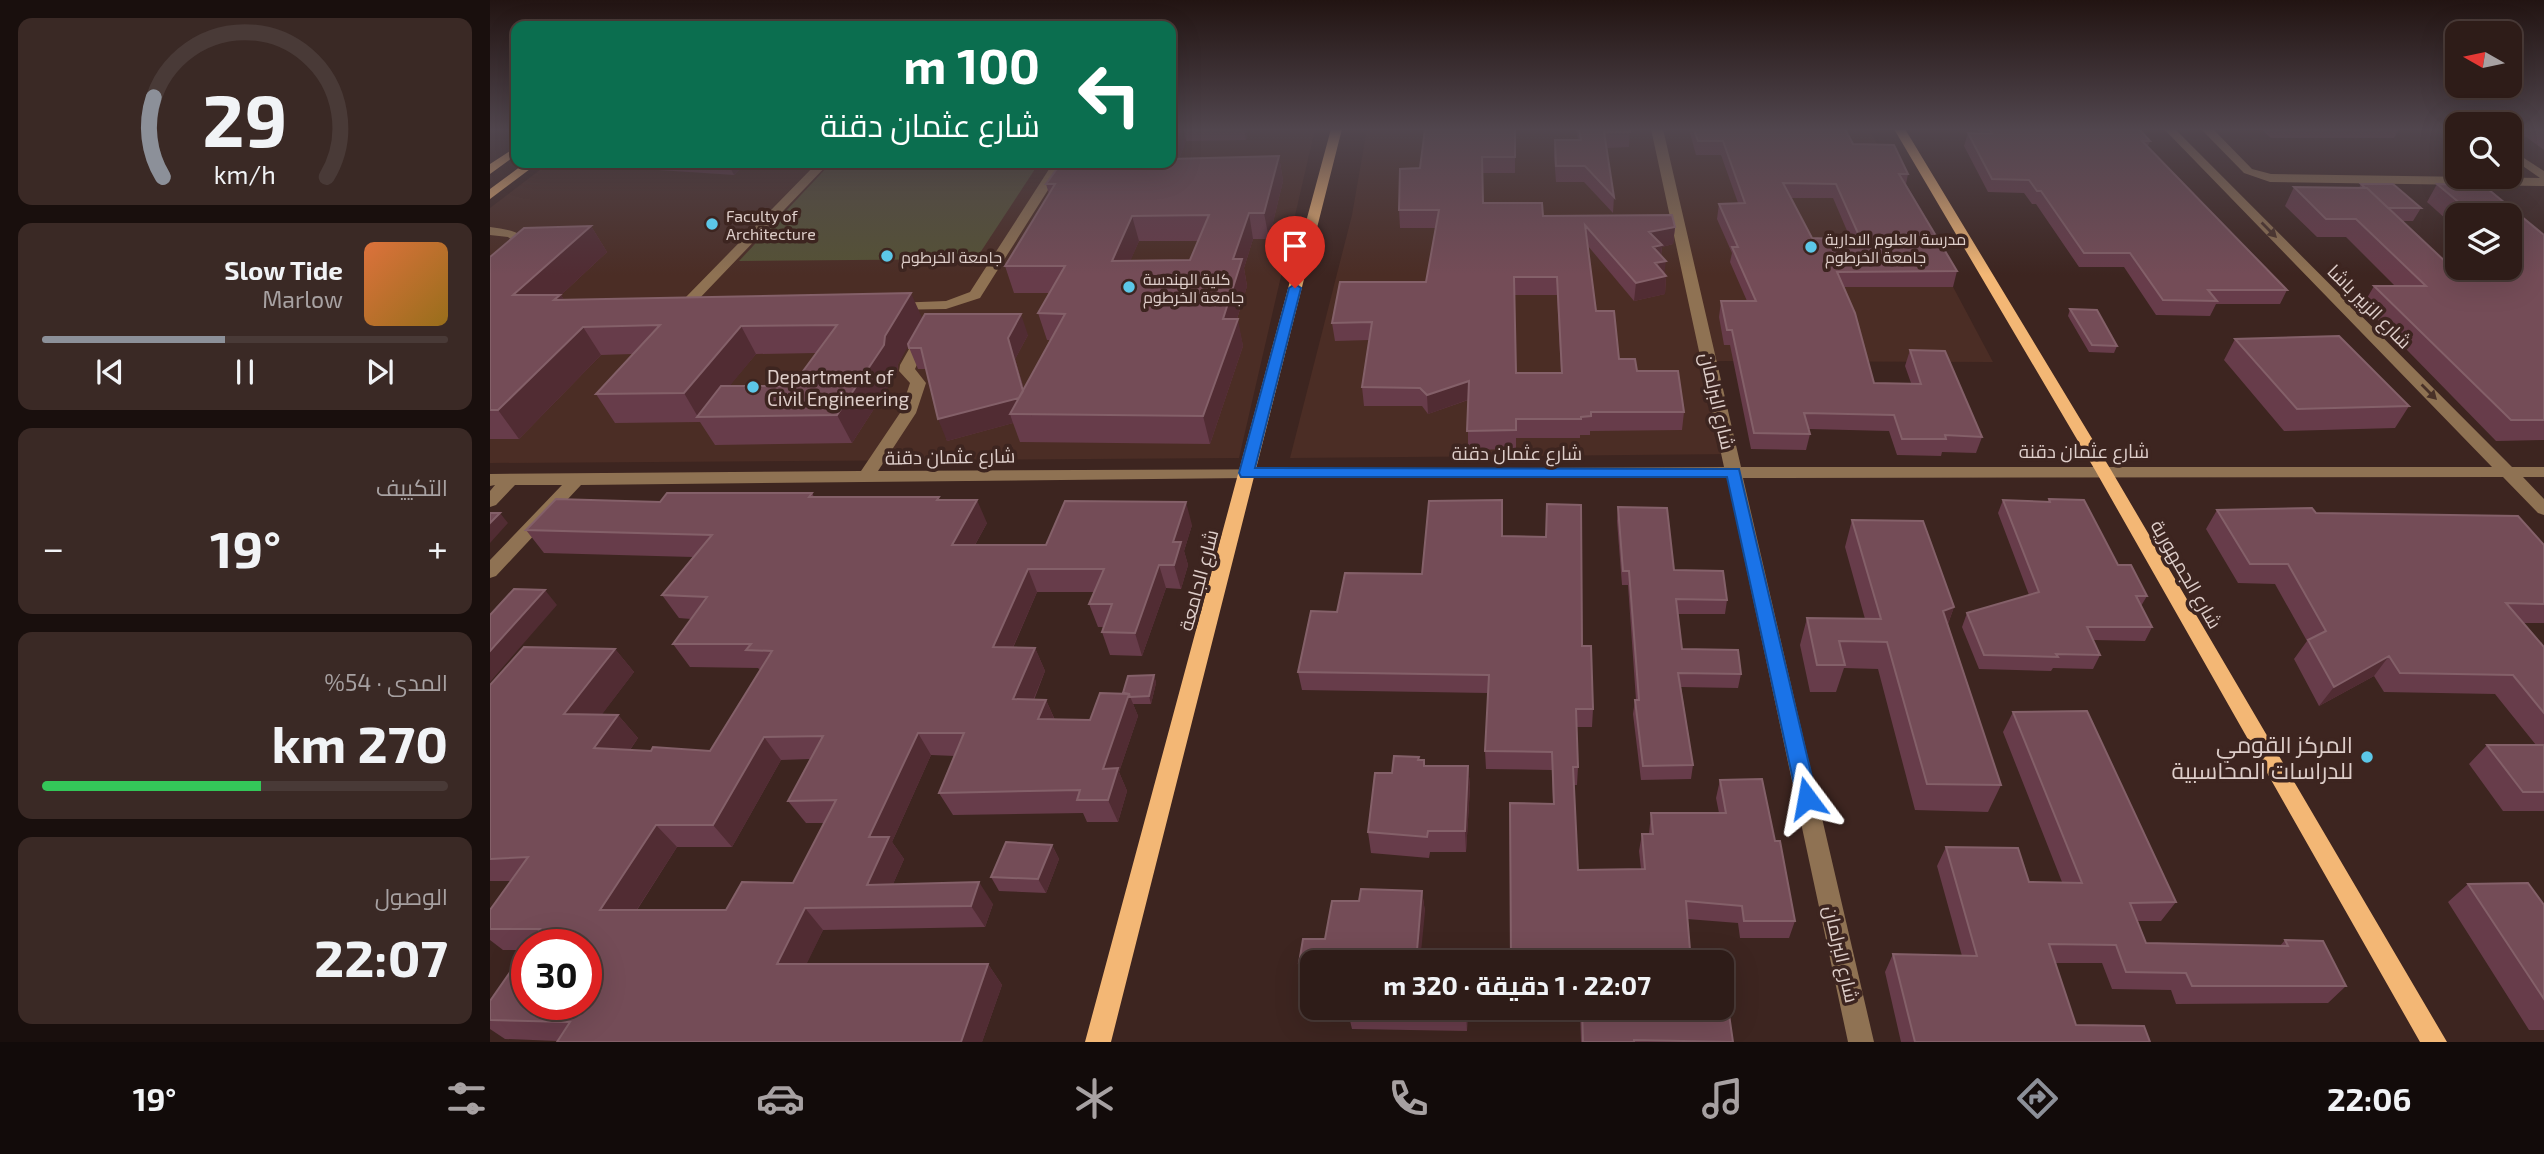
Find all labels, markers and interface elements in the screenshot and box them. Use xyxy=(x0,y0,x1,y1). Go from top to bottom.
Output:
north arrow xyxy=(2445,21,2522,98)
map controls xyxy=(2445,21,2522,280)
text: 100 m xyxy=(903,35,1040,94)
icon: left xyxy=(1064,49,1155,140)
text: 29 xyxy=(202,75,288,163)
text: شارع عثمان دقنة xyxy=(820,105,1040,143)
button: search xyxy=(2445,112,2522,189)
text: km/h xyxy=(214,159,276,189)
button: layers xyxy=(2445,203,2522,280)
place label: Faculty of Architecture xyxy=(726,206,816,243)
marker: Faculty of Architecture xyxy=(704,216,720,232)
pin xyxy=(1265,216,1325,288)
one-way arrow xyxy=(2260,221,2276,238)
icon: arrive xyxy=(1276,227,1314,265)
place label: مدرسة العلوم الادارية جامعة الخرطوم xyxy=(1825,229,1966,269)
marker: مدرسة العلوم الادارية جامعة الخرطوم xyxy=(1803,239,1819,255)
place label: جامعة الخرطوم xyxy=(901,247,1002,269)
marker: جامعة الخرطوم xyxy=(879,248,895,264)
text: Slow Tide xyxy=(224,254,343,285)
street label: شارع الزبير باشا xyxy=(2321,259,2417,355)
place label: كلية الهندسة جامعة الخرطوم xyxy=(1143,269,1244,309)
marker: كلية الهندسة جامعة الخرطوم xyxy=(1121,279,1137,295)
text: Marlow xyxy=(262,285,343,313)
street label: شارع البرلمان xyxy=(1693,350,1740,452)
icon: previous xyxy=(91,353,129,391)
icon: pause xyxy=(226,353,264,391)
icon: next xyxy=(361,353,399,391)
place label: Department of Civil Engineering xyxy=(767,365,910,410)
marker: Department of Civil Engineering xyxy=(745,379,761,395)
one-way arrow xyxy=(2420,383,2436,400)
street label: شارع عثمان دقنة xyxy=(2019,439,2149,465)
street label: شارع عثمان دقنة xyxy=(1452,441,1582,467)
street label: شارع عثمان دقنة xyxy=(885,443,1015,472)
text: التكييف xyxy=(376,473,448,501)
text: 19° xyxy=(210,516,281,578)
street label: شارع الجمهورية xyxy=(2144,516,2227,634)
text: − xyxy=(42,524,64,570)
text: + xyxy=(427,524,448,570)
street label: شارع الجامعة xyxy=(1173,527,1225,634)
text: المدى · 54% xyxy=(324,668,448,696)
text: 270 km xyxy=(271,711,448,773)
place label: المركز القومي للدراسات المحاسبية xyxy=(2171,730,2353,784)
marker: المركز القومي للدراسات المحاسبية xyxy=(2359,749,2375,765)
position arrow xyxy=(1770,761,1844,835)
text: الوصول xyxy=(375,882,448,910)
street label: شارع البرلمان xyxy=(1817,903,1864,1005)
text: 22:07 xyxy=(314,925,448,987)
speed limit sign: 30 xyxy=(511,929,602,1020)
text: 22:07 · 1 دقيقة · 320 m xyxy=(1383,969,1651,1000)
icon: filters xyxy=(442,1074,491,1123)
icon: car xyxy=(756,1074,805,1123)
icon: climate xyxy=(1070,1074,1119,1123)
icon: phone xyxy=(1384,1074,1433,1123)
icon: music xyxy=(1698,1074,1747,1123)
icon: directions xyxy=(2013,1074,2062,1123)
text: 19° xyxy=(133,1079,176,1117)
text: 22:06 xyxy=(2327,1079,2411,1117)

